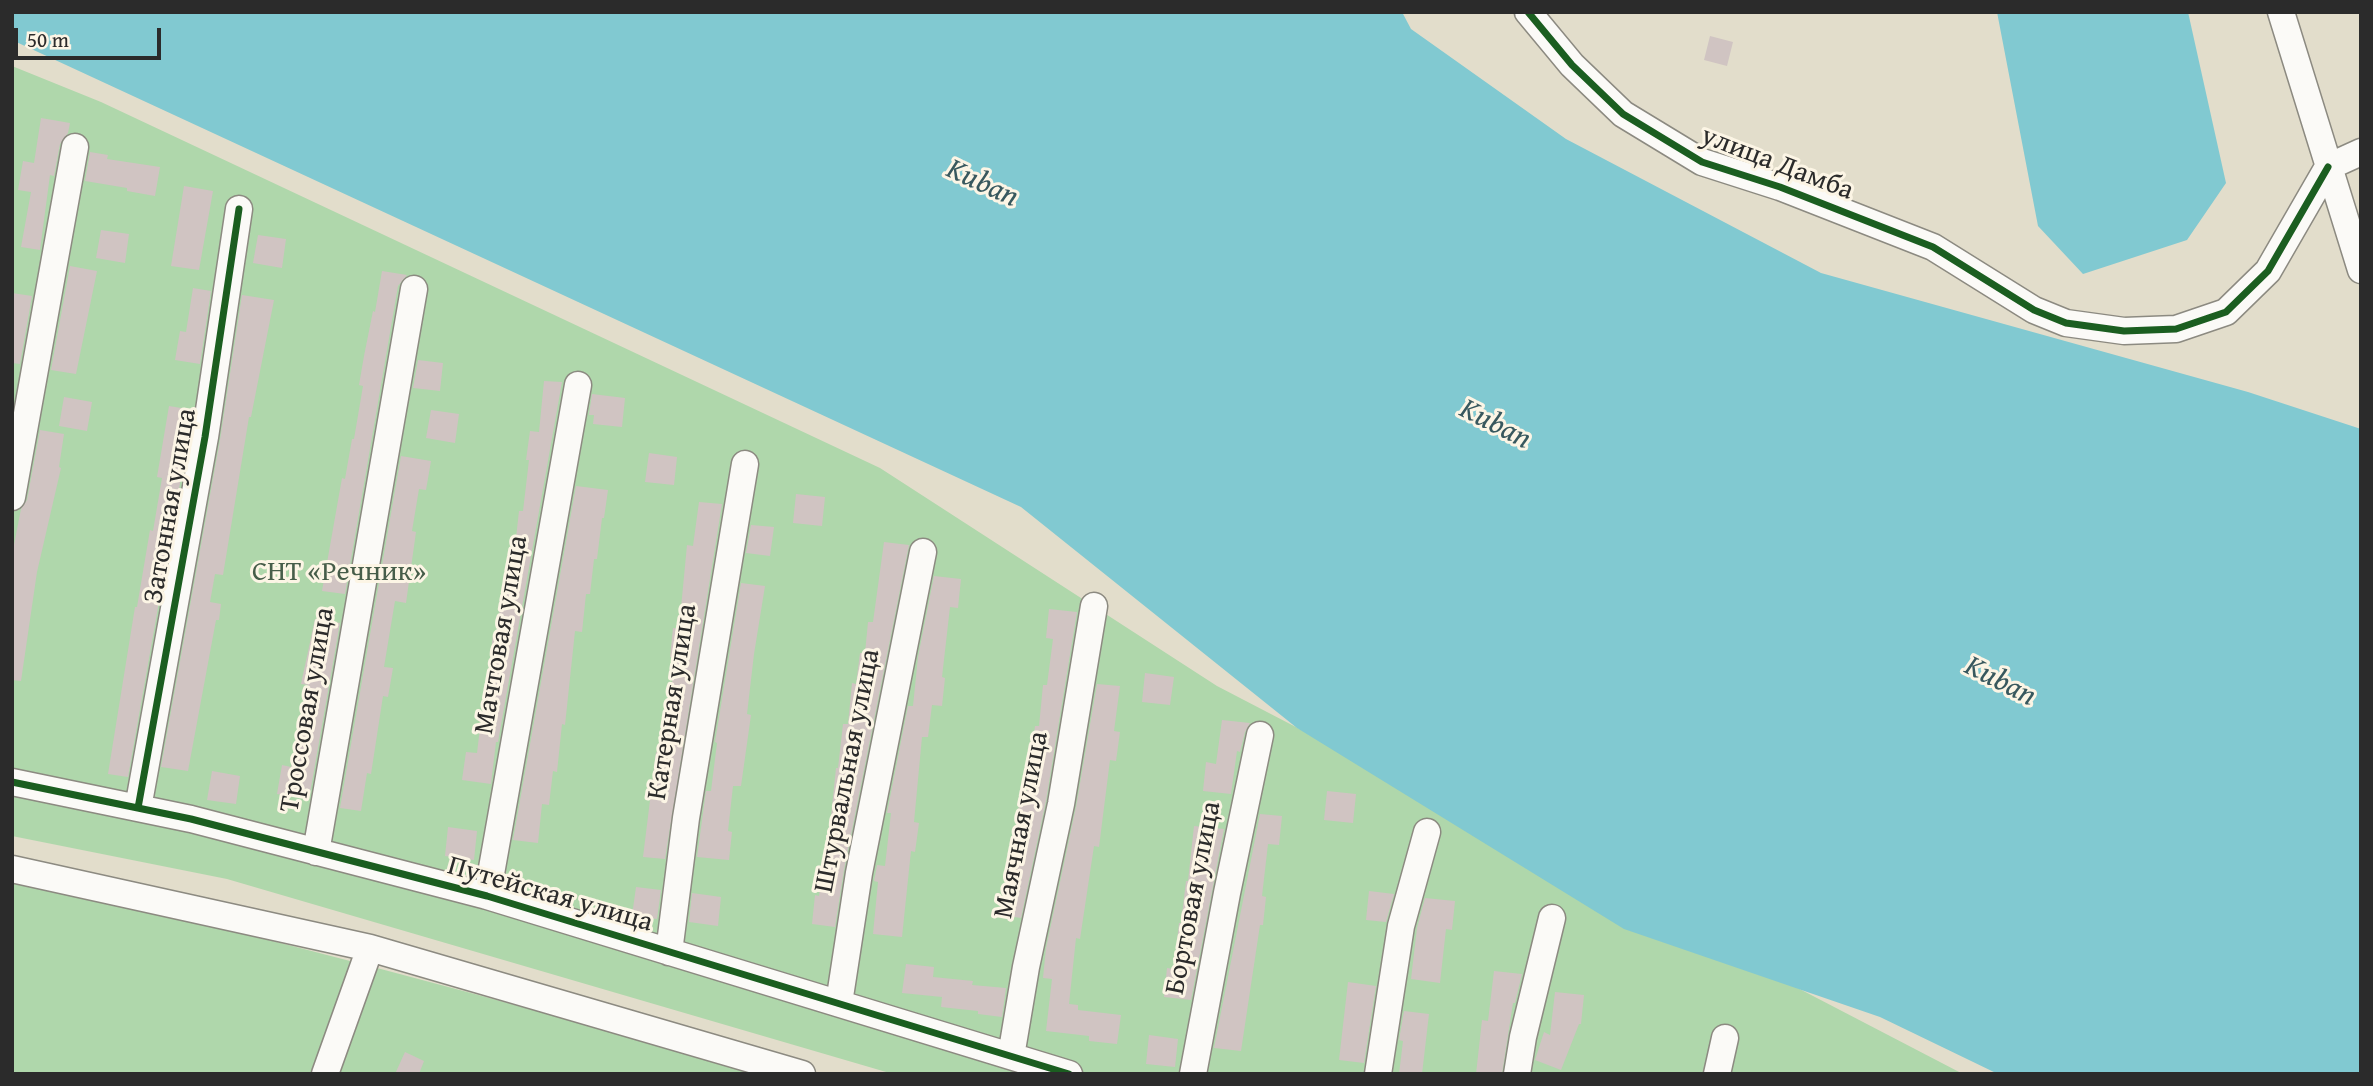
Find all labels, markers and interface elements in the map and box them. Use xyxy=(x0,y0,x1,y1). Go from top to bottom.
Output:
scale bar xyxy=(18,14,164,58)
text: 50 m xyxy=(27,24,69,55)
street label: улица Дамба xyxy=(1696,120,1858,208)
water label: Kuban xyxy=(940,152,1024,216)
water label: Kuban xyxy=(1453,392,1537,458)
street label: Затонная улица xyxy=(137,406,205,606)
street label: Мачтовая улица xyxy=(468,533,536,737)
park label: СНТ «Речник» xyxy=(252,556,426,590)
street label: Катерная улица xyxy=(641,602,705,802)
street label: Троссовая улица xyxy=(273,605,343,815)
street label: Штурвальная улица xyxy=(808,646,888,896)
water label: Kuban xyxy=(1958,649,2042,715)
street label: Маячная улица xyxy=(987,729,1057,921)
street label: Бортовая улица xyxy=(1159,799,1229,997)
street label: Путейская улица xyxy=(444,850,656,940)

